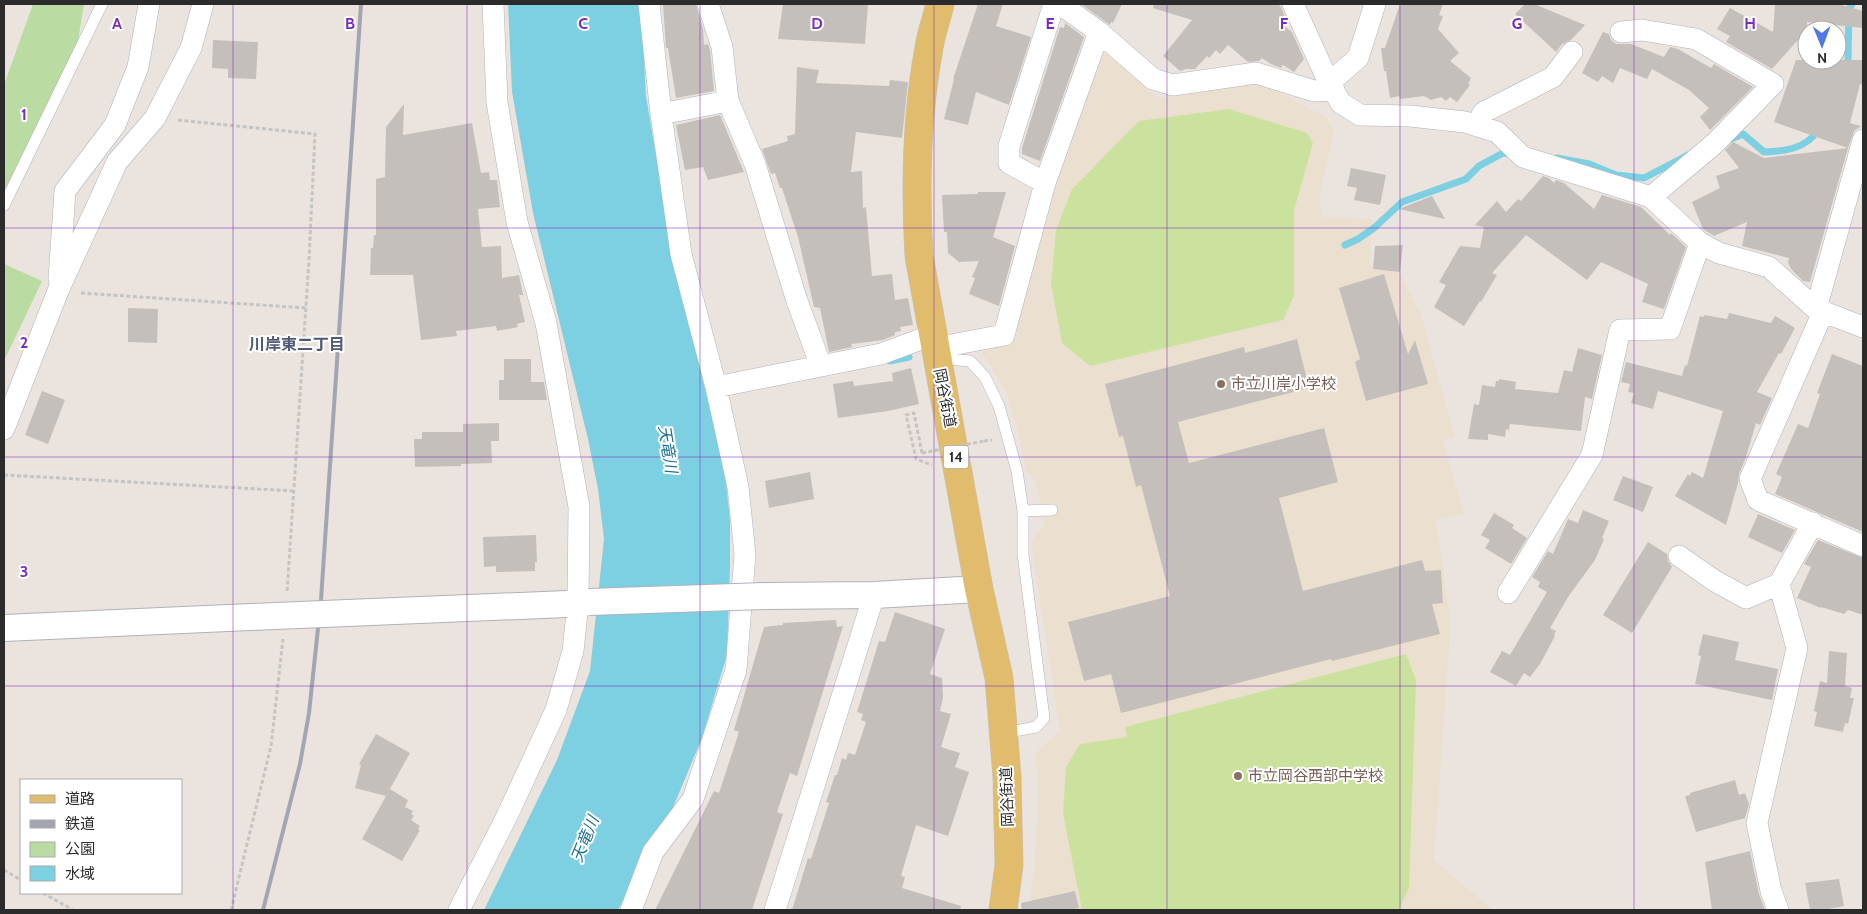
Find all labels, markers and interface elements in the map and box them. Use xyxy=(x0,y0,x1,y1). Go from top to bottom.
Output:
text: A xyxy=(112,14,122,33)
text: B xyxy=(345,14,355,33)
text: C xyxy=(578,14,588,33)
text: D xyxy=(811,14,823,33)
text: E xyxy=(1045,14,1055,33)
text: F xyxy=(1280,14,1289,33)
text: G xyxy=(1512,14,1522,33)
text: H xyxy=(1744,14,1756,33)
north arrow xyxy=(1797,20,1847,70)
text: N xyxy=(1817,49,1827,67)
text: 1 xyxy=(21,105,27,124)
text: 2 xyxy=(20,333,28,352)
district label: 川岸東二丁目 xyxy=(249,335,345,354)
street label: 岡谷街道 xyxy=(930,367,960,429)
place label: 市立川岸小学校 xyxy=(1231,375,1336,393)
marker: 市立川岸小学校 xyxy=(1215,378,1227,390)
water label: 天竜川 xyxy=(655,424,681,476)
road number: 14 xyxy=(944,446,968,468)
text: 3 xyxy=(20,562,28,581)
street label: 岡谷街道 xyxy=(997,767,1017,827)
place label: 市立岡谷西部中学校 xyxy=(1248,767,1383,785)
marker: 市立岡谷西部中学校 xyxy=(1232,770,1244,782)
legend xyxy=(20,779,182,894)
text: 道路 xyxy=(65,790,95,808)
water label: 天竜川 xyxy=(567,811,604,865)
text: 鉄道 xyxy=(65,815,95,833)
text: 公園 xyxy=(65,840,95,858)
text: 水域 xyxy=(65,865,95,883)

